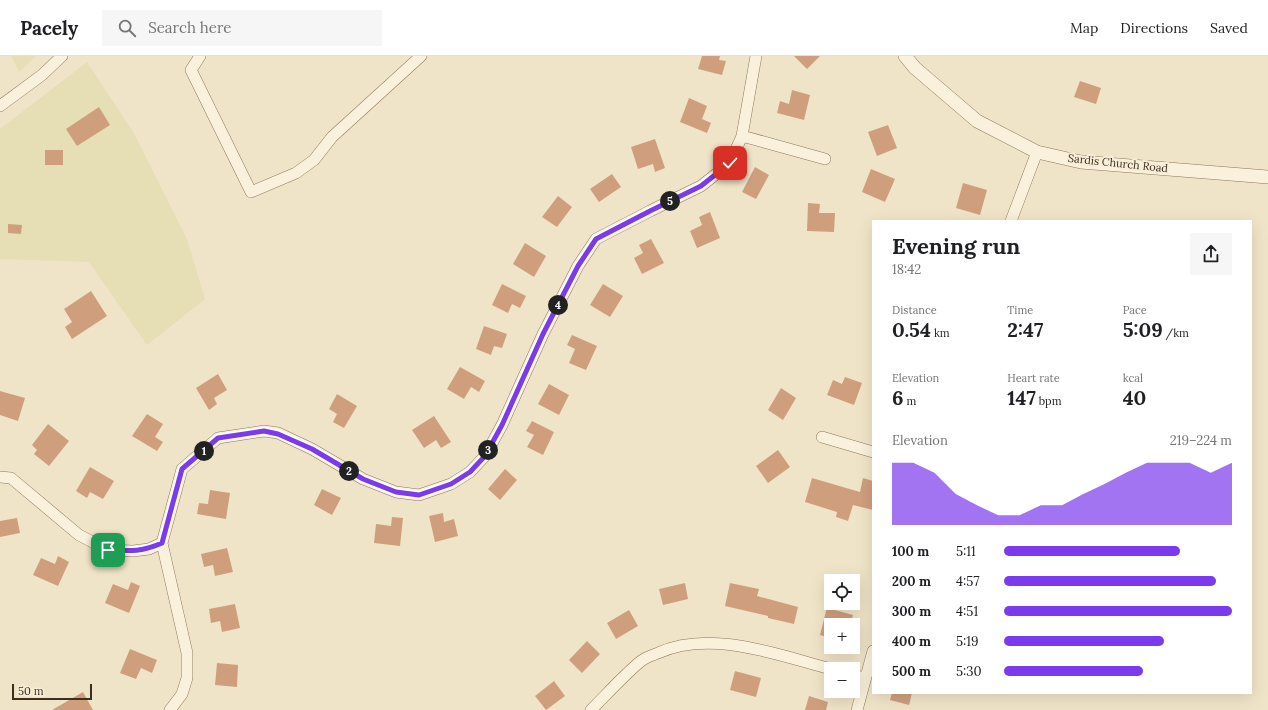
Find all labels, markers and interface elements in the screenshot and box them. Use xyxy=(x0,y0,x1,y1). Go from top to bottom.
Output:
search box xyxy=(102,10,382,46)
text: Pacely xyxy=(20,16,78,40)
icon: search xyxy=(116,17,138,39)
text: Search here xyxy=(148,18,232,37)
text: Map xyxy=(1070,19,1098,37)
text: Directions xyxy=(1120,19,1188,37)
text: Saved xyxy=(1210,19,1248,37)
pin xyxy=(713,146,747,180)
street label: Sardis Church Road xyxy=(1067,151,1169,175)
icon: check xyxy=(719,152,741,174)
pin: 5 xyxy=(660,191,680,211)
text: 5 xyxy=(667,194,673,208)
text: Evening run xyxy=(892,232,1020,260)
button: share xyxy=(1190,233,1232,275)
text: 18:42 xyxy=(892,261,921,278)
pin: 4 xyxy=(548,295,568,315)
text: 4 xyxy=(555,298,561,312)
text: Distance xyxy=(892,303,937,317)
text: Time xyxy=(1007,303,1033,317)
text: Pace xyxy=(1123,303,1147,317)
text: 0.54 xyxy=(892,317,931,342)
text: 2:47 xyxy=(1007,317,1043,342)
text: 5:09 xyxy=(1123,317,1163,342)
text: km xyxy=(931,326,950,340)
text: /km xyxy=(1163,326,1189,340)
text: Elevation xyxy=(892,371,939,385)
text: Heart rate xyxy=(1007,371,1060,385)
text: kcal xyxy=(1123,371,1143,385)
text: 6 xyxy=(892,385,904,410)
text: 147 xyxy=(1007,385,1036,410)
text: 40 xyxy=(1123,385,1146,410)
text: m xyxy=(904,394,916,408)
text: bpm xyxy=(1036,394,1061,408)
text: Elevation xyxy=(892,432,948,449)
text: 219–224 m xyxy=(1170,432,1232,449)
pin: 3 xyxy=(478,440,498,460)
pin: 1 xyxy=(194,441,214,461)
text: 3 xyxy=(485,443,491,457)
text: 1 xyxy=(202,444,206,458)
pin: 2 xyxy=(339,461,359,481)
text: 2 xyxy=(346,464,352,478)
pin xyxy=(91,533,125,567)
icon: arrive xyxy=(97,539,119,561)
text: 100 m xyxy=(892,543,929,560)
text: 5:11 xyxy=(956,543,976,560)
text: 200 m xyxy=(892,573,931,590)
text: 4:57 xyxy=(956,573,979,590)
map controls xyxy=(824,574,860,698)
button: locate xyxy=(824,574,860,610)
text: 300 m xyxy=(892,603,931,620)
text: 4:51 xyxy=(956,603,978,620)
button: + xyxy=(824,618,860,654)
text: 400 m xyxy=(892,633,931,650)
text: 5:19 xyxy=(956,633,979,650)
button: − xyxy=(824,662,860,698)
text: 500 m xyxy=(892,663,931,680)
text: 5:30 xyxy=(956,663,982,680)
scale bar xyxy=(12,682,92,701)
text: 50 m xyxy=(18,684,44,698)

